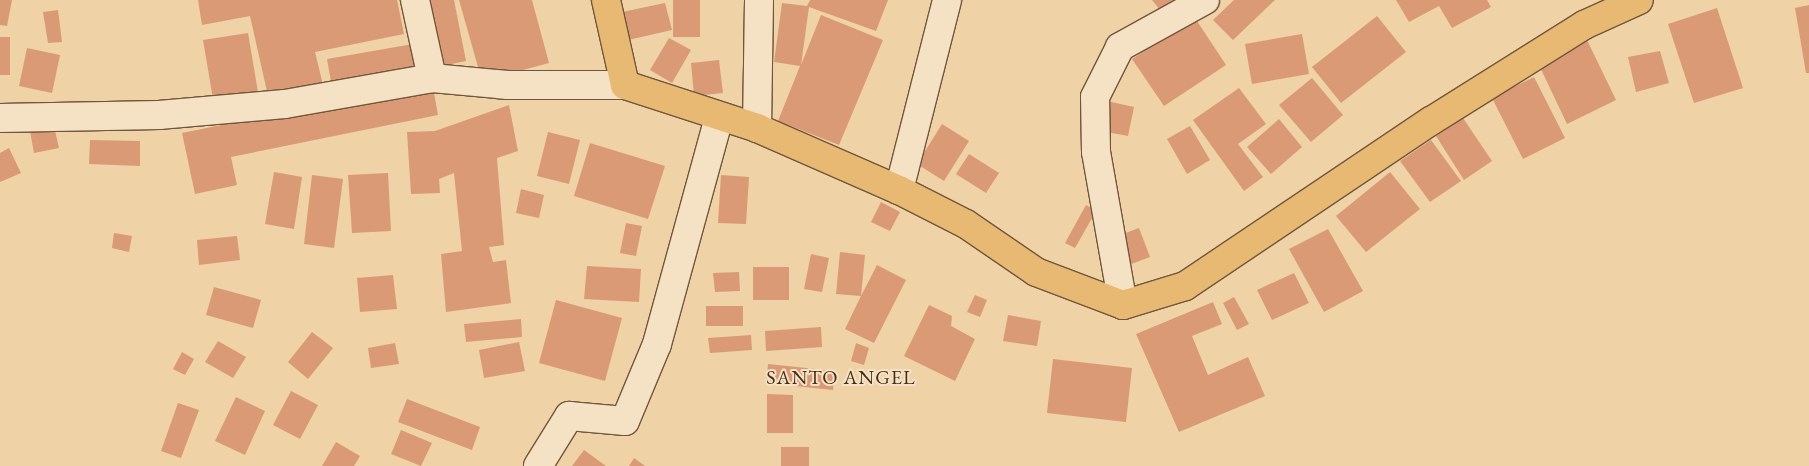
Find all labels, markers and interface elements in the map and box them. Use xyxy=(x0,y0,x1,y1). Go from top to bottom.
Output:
district label: SANTO ANGEL xyxy=(765,365,917,389)

